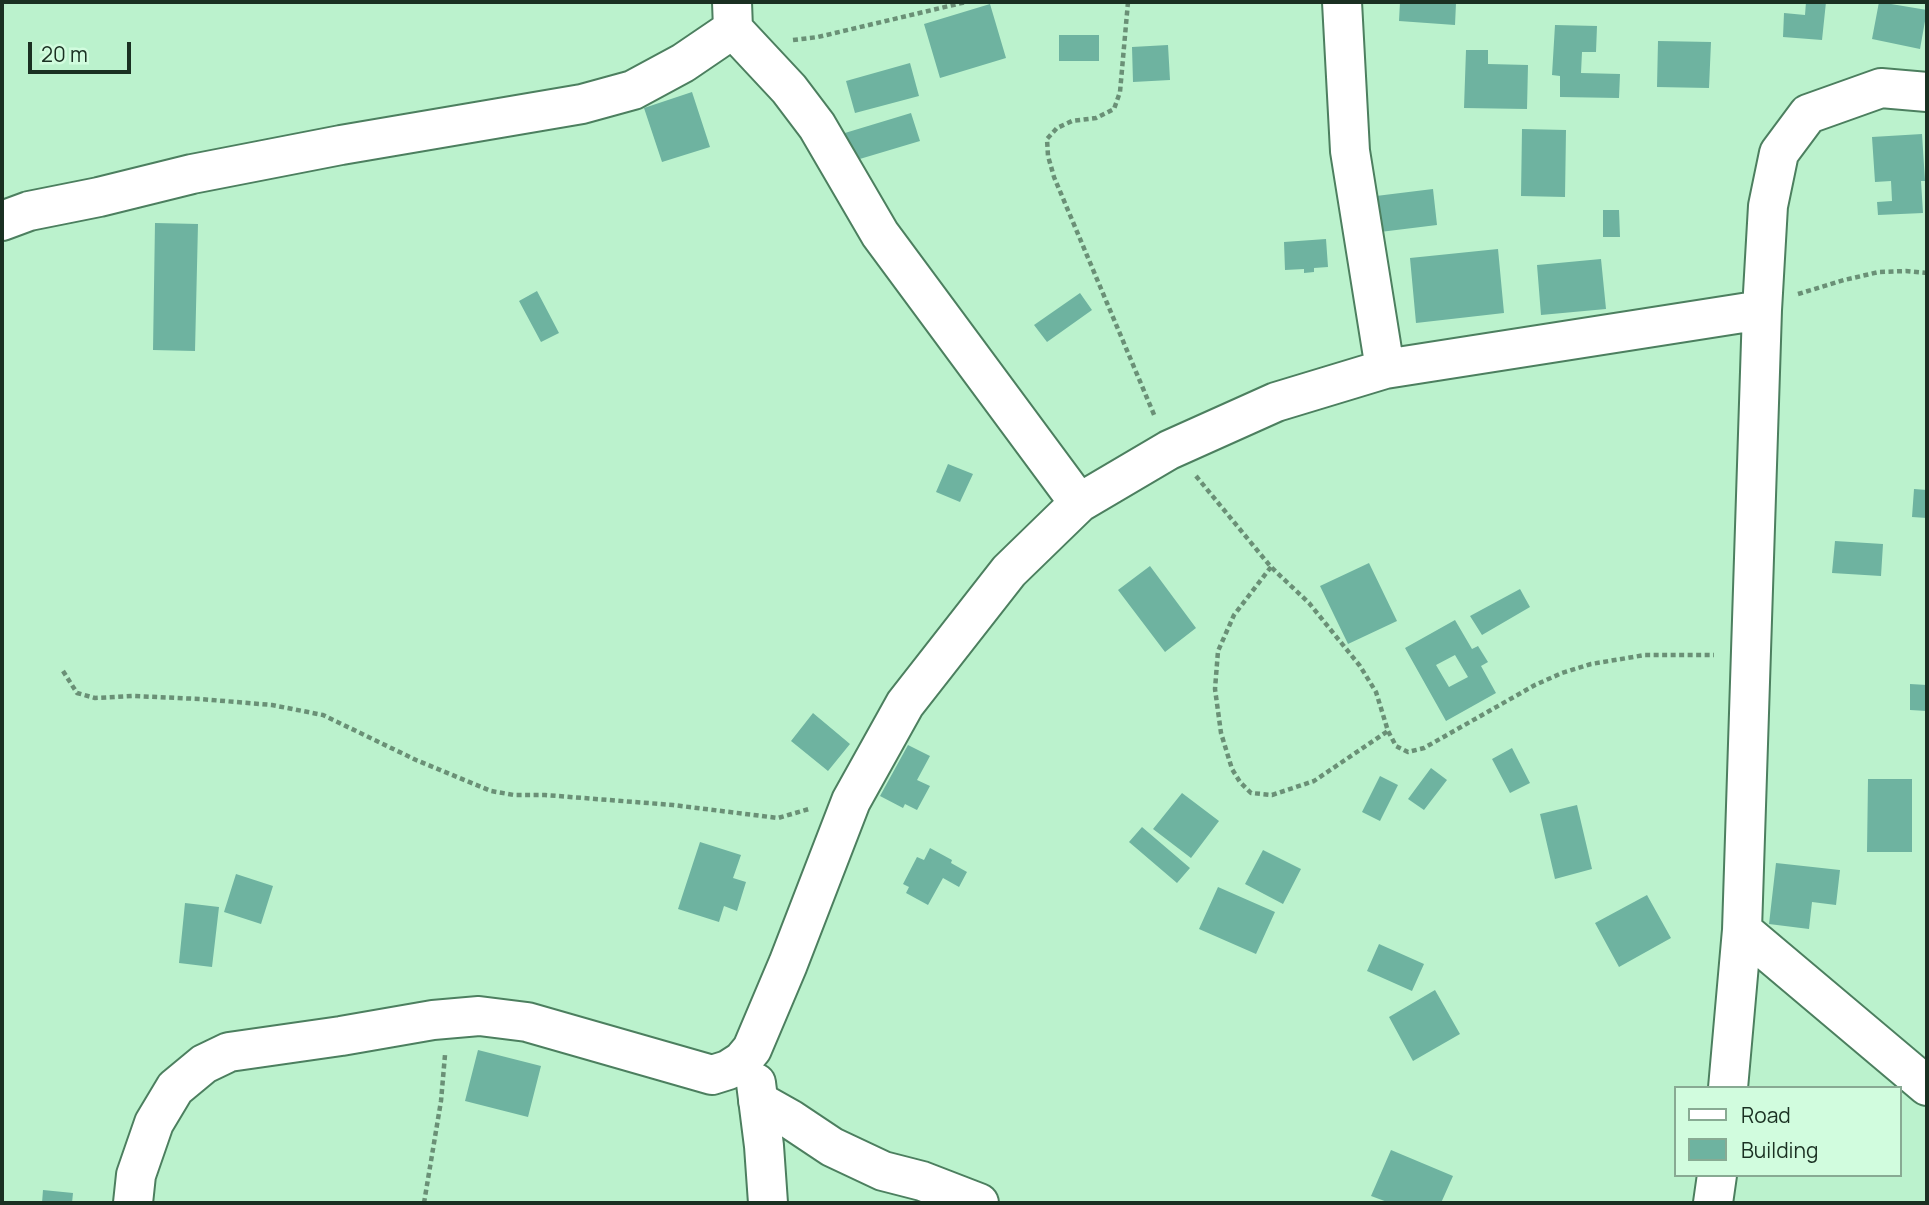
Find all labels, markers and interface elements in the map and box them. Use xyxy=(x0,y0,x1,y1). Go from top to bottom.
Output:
scale bar xyxy=(32,28,135,72)
text: 20 m xyxy=(41,40,88,68)
legend xyxy=(1674,1086,1901,1177)
text: Road xyxy=(1741,1101,1791,1129)
text: Building xyxy=(1741,1136,1818,1164)

